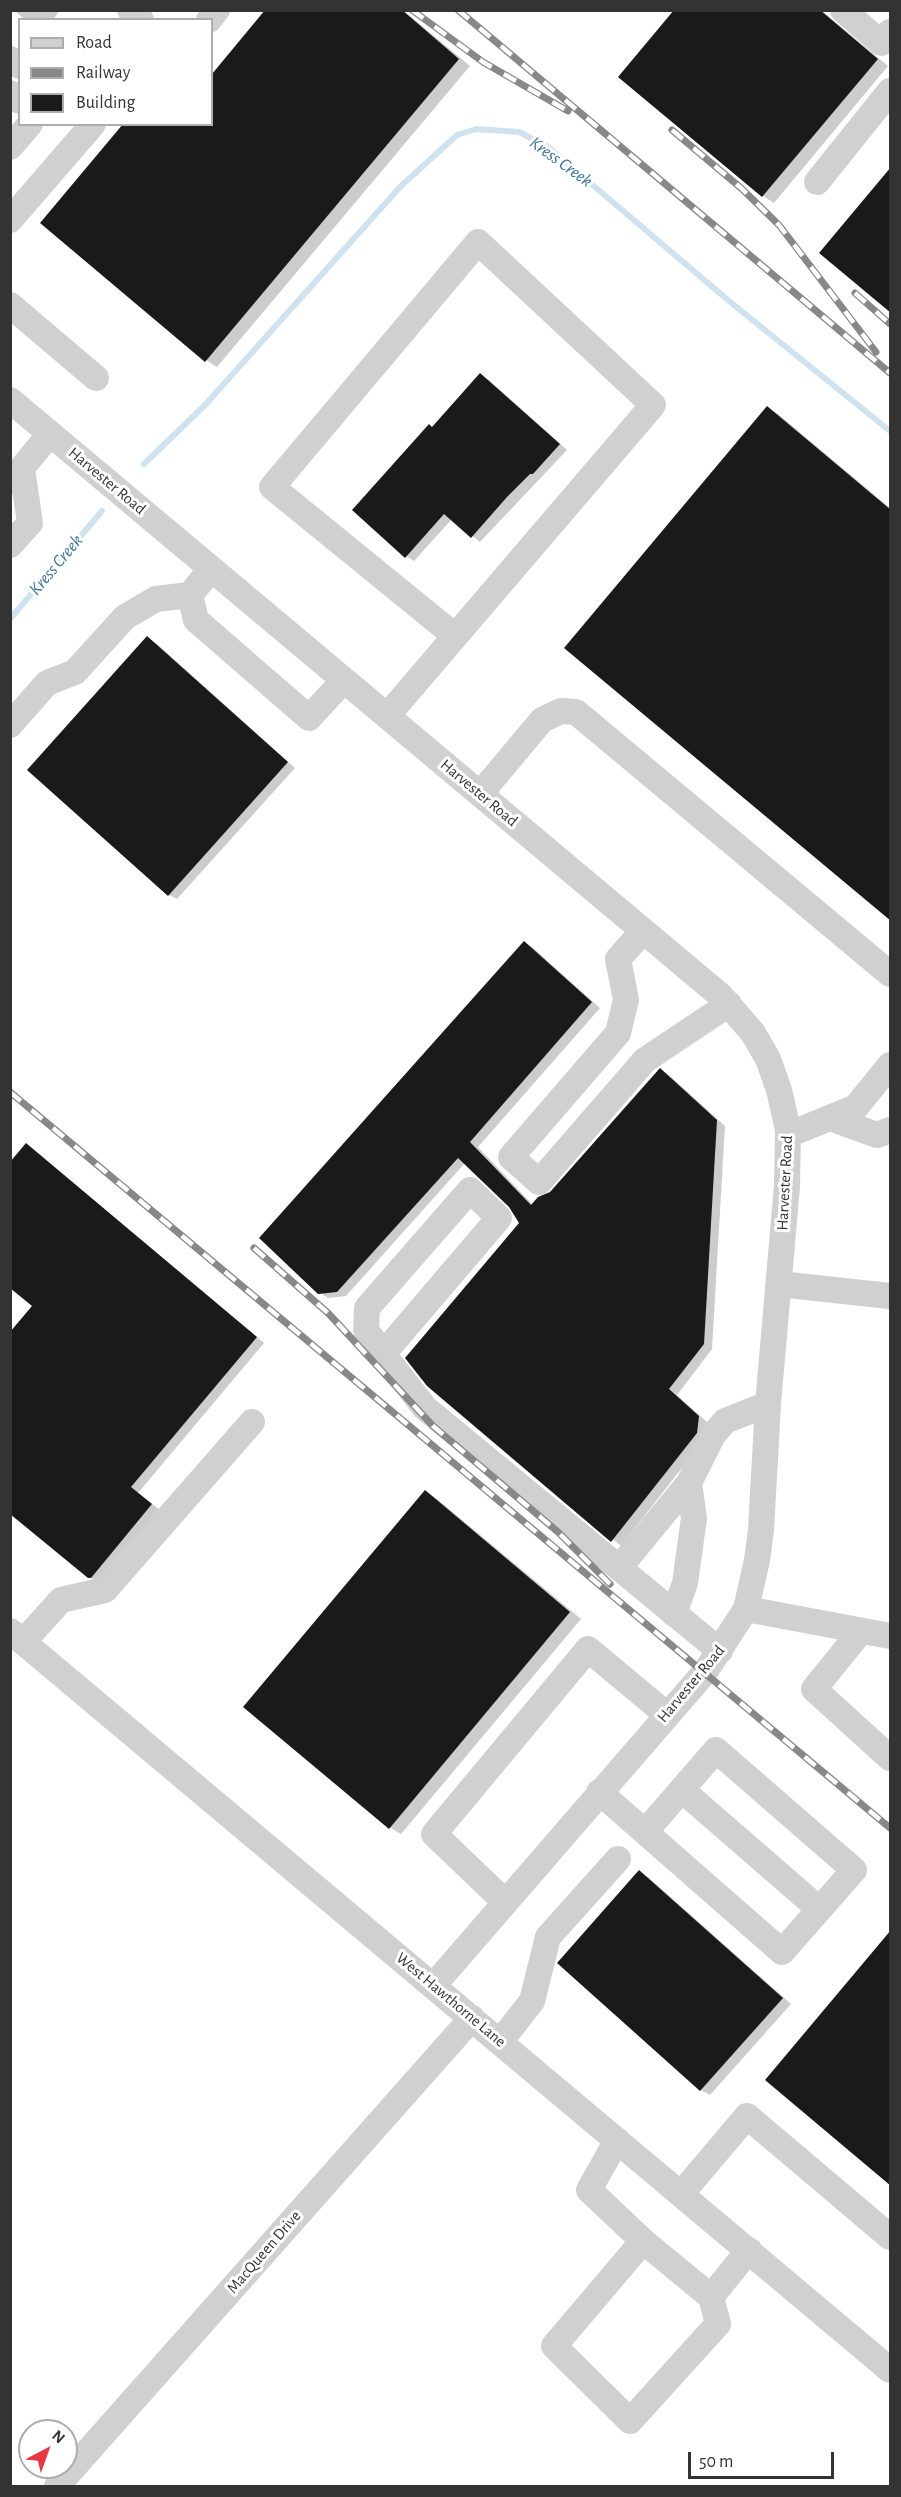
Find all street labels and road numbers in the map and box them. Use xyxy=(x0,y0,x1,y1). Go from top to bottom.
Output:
street label: Harvester Road xyxy=(64,443,150,519)
street label: Harvester Road xyxy=(436,755,522,831)
street label: Harvester Road xyxy=(773,1135,797,1231)
street label: Harvester Road xyxy=(653,1641,729,1727)
street label: West Hawthorne Lane xyxy=(392,1949,510,2051)
street label: MacQueen Drive xyxy=(223,2207,305,2297)

